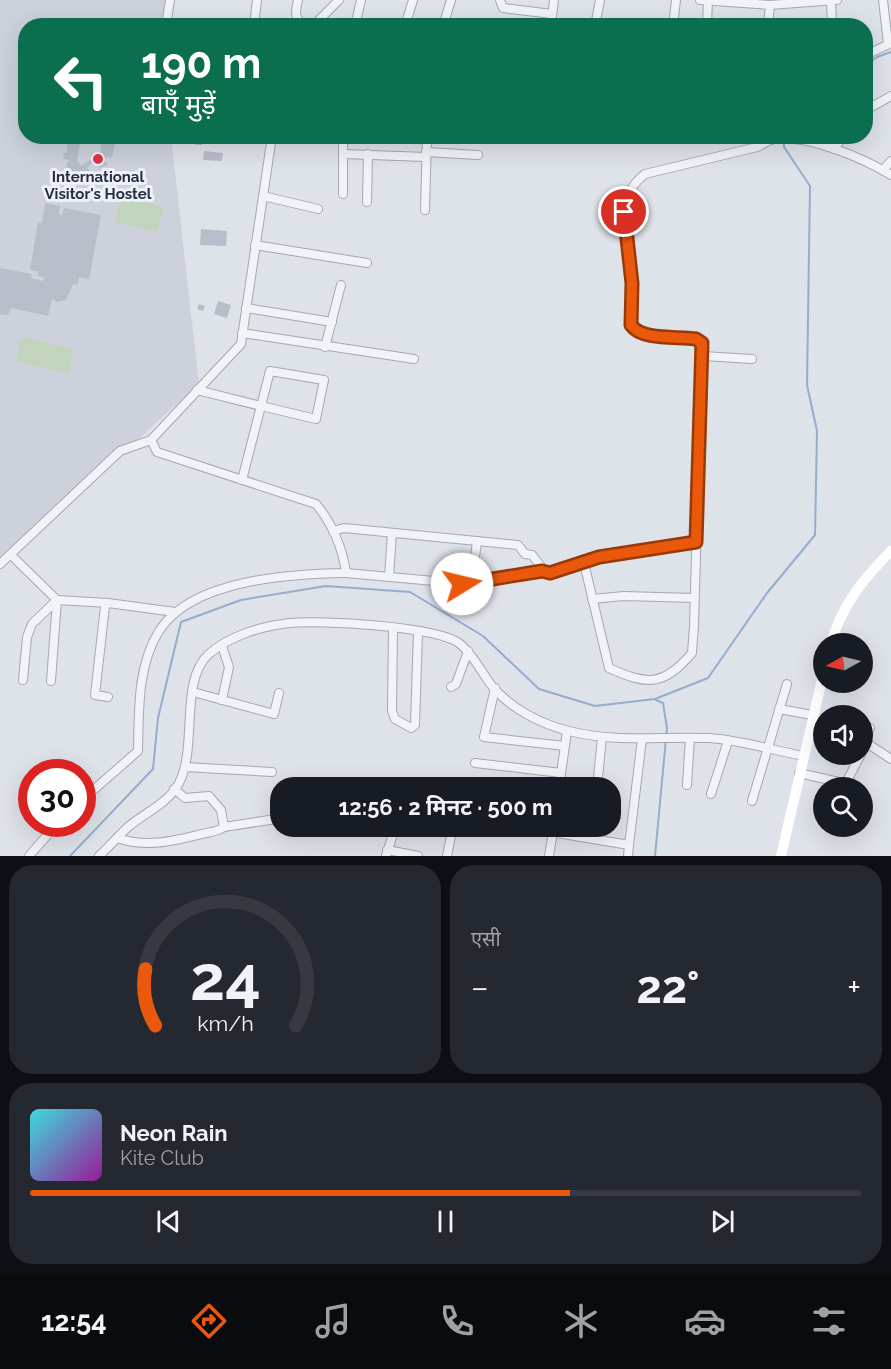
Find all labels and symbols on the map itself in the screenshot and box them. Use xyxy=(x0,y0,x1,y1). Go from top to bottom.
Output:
marker: International Visitor's Hostel xyxy=(91,152,105,166)
place label: International Visitor's Hostel xyxy=(44,168,152,203)
pin xyxy=(598,186,649,237)
position arrow xyxy=(430,552,494,616)
north arrow xyxy=(813,633,873,693)
speed limit sign: 30 xyxy=(18,759,96,837)

